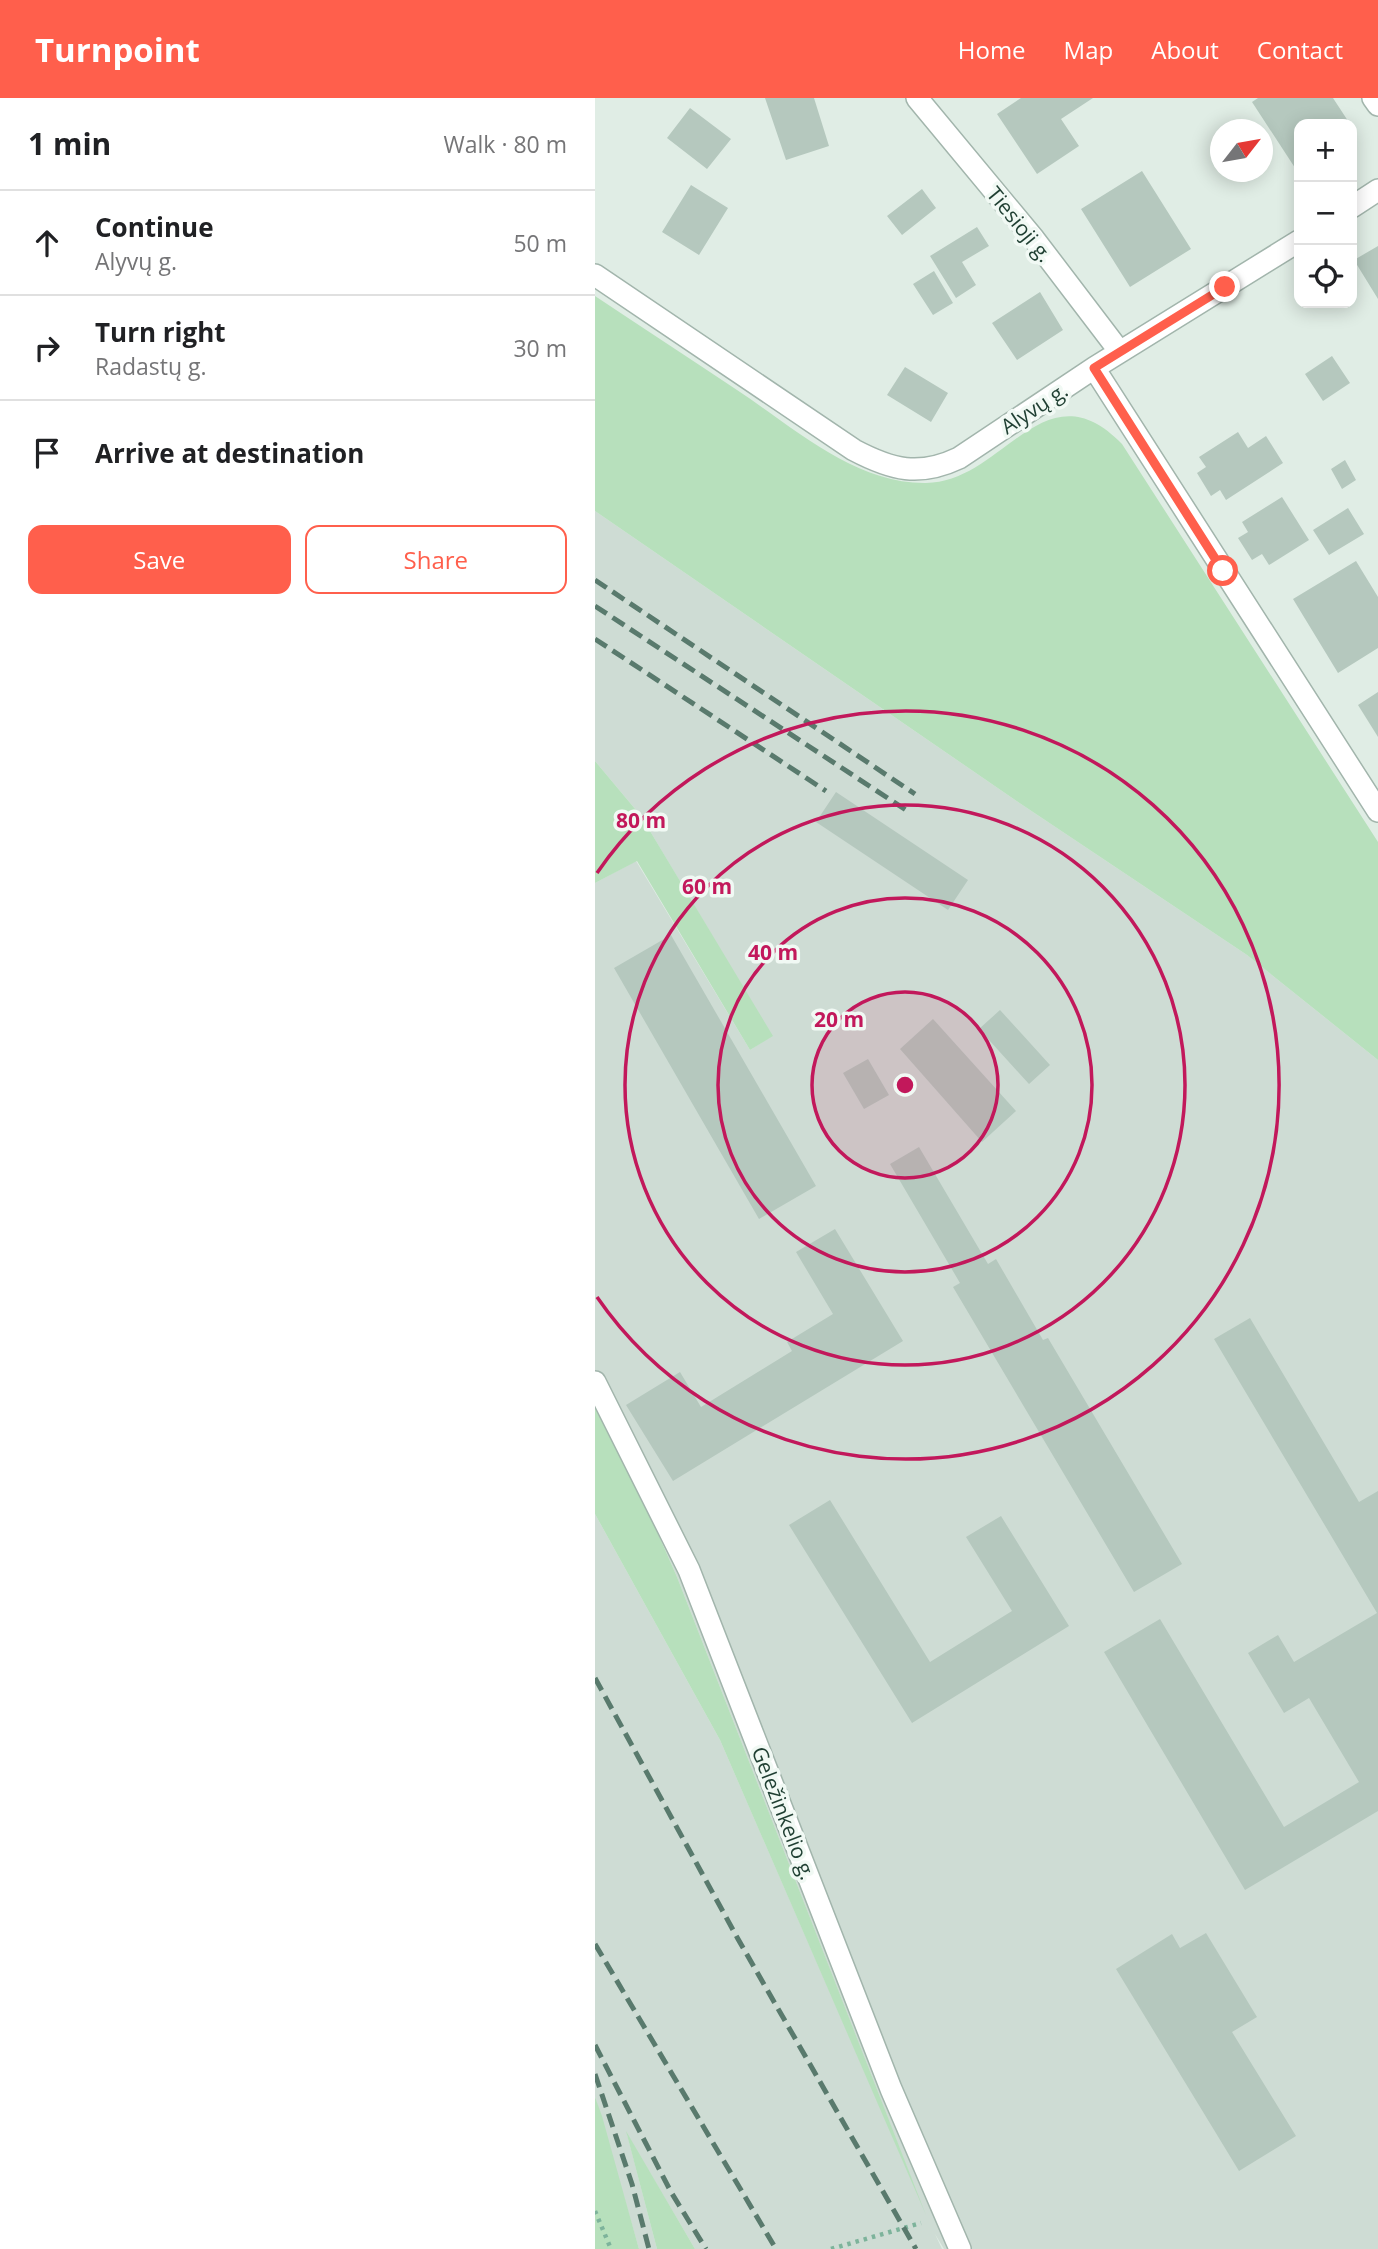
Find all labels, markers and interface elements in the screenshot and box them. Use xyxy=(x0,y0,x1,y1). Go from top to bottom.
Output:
text: Turnpoint xyxy=(35,27,200,72)
text: Home xyxy=(958,33,1026,66)
text: Map xyxy=(1064,33,1113,66)
text: About xyxy=(1151,33,1219,66)
text: Contact xyxy=(1257,33,1343,66)
north arrow xyxy=(1210,119,1273,182)
map controls xyxy=(1294,119,1357,308)
button: + xyxy=(1294,119,1357,182)
text: 1 min xyxy=(28,123,111,164)
text: Walk · 80 m xyxy=(444,128,567,160)
street label: Tiesioji g. xyxy=(981,180,1059,268)
button: − xyxy=(1294,182,1357,245)
text: Continue xyxy=(95,209,214,245)
icon: ahead xyxy=(28,224,66,262)
text: 50 m xyxy=(513,227,567,259)
text: Alyvų g. xyxy=(95,245,177,277)
button: locate xyxy=(1294,245,1357,308)
route end xyxy=(1209,271,1240,302)
text: Turn right xyxy=(95,314,226,350)
icon: right xyxy=(28,329,66,367)
text: 30 m xyxy=(513,332,567,364)
text: Radastų g. xyxy=(95,350,207,382)
street label: Alyvų g. xyxy=(995,376,1073,440)
icon: arrive xyxy=(28,434,66,472)
text: Arrive at destination xyxy=(95,435,364,471)
button: Save xyxy=(28,525,291,594)
button: Share xyxy=(305,525,567,594)
route start xyxy=(1207,555,1238,586)
text: 80 m xyxy=(616,806,666,834)
text: 60 m xyxy=(682,872,732,900)
text: 40 m xyxy=(748,938,798,966)
text: 20 m xyxy=(814,1005,864,1033)
centre of rings xyxy=(893,1073,917,1097)
street label: Geležinkelio g. xyxy=(746,1742,822,1884)

